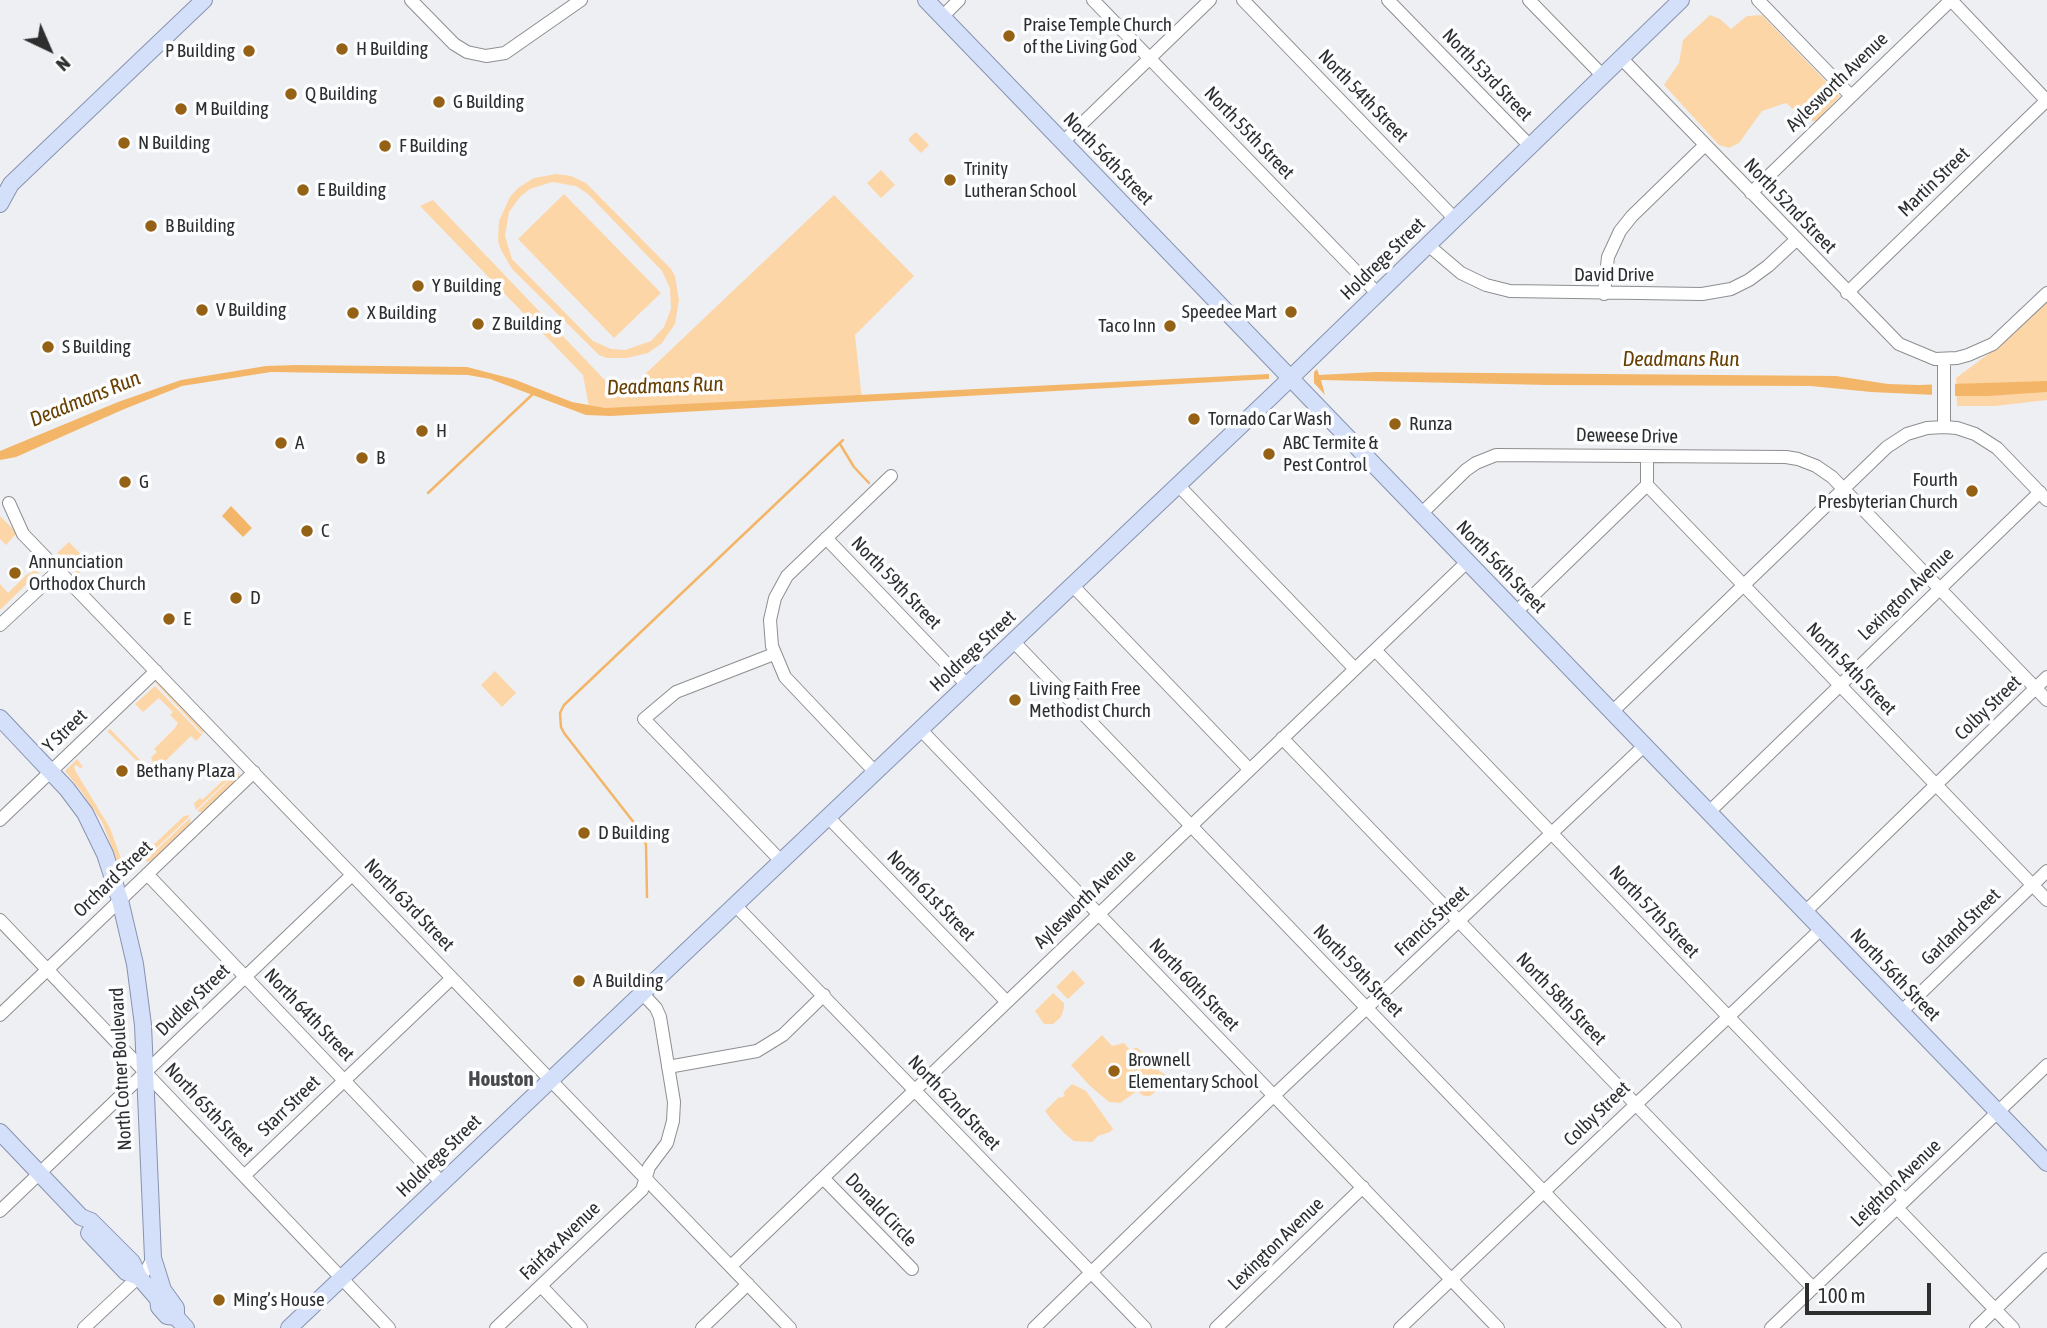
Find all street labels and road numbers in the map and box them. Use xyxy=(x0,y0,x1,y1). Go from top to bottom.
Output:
street label: North 53rd Street xyxy=(1437,24,1537,126)
street label: Aylesworth Avenue xyxy=(1781,28,1893,136)
street label: North 54th Street xyxy=(1313,45,1413,147)
street label: North 55th Street xyxy=(1199,82,1299,184)
street label: North 56th Street xyxy=(1058,108,1158,210)
street label: Martin Street xyxy=(1894,142,1974,222)
street label: North 52nd Street xyxy=(1739,154,1841,258)
street label: Holdrege Street xyxy=(1336,213,1430,305)
street label: David Drive xyxy=(1574,264,1654,286)
street label: Deweese Drive xyxy=(1576,424,1678,448)
street label: North 56th Street xyxy=(1451,516,1551,618)
street label: North 59th Street xyxy=(846,532,946,634)
street label: Lexington Avenue xyxy=(1854,543,1958,645)
street label: Holdrege Street xyxy=(925,606,1021,696)
street label: North 54th Street xyxy=(1801,618,1901,720)
street label: Colby Street xyxy=(1950,671,2026,745)
street label: Y Street xyxy=(38,704,92,758)
street label: Orchard Street xyxy=(69,836,157,922)
street label: Aylesworth Avenue xyxy=(1029,845,1141,953)
street label: North 61st Street xyxy=(882,846,980,946)
street label: North 63rd Street xyxy=(359,854,459,956)
street label: North 57th Street xyxy=(1604,861,1704,963)
street label: Francis Street xyxy=(1390,881,1474,961)
street label: Garland Street xyxy=(1917,884,2005,970)
street label: North 59th Street xyxy=(1308,920,1408,1022)
street label: North 56th Street xyxy=(1845,924,1945,1026)
street label: North 60th Street xyxy=(1144,934,1244,1036)
street label: North 58th Street xyxy=(1511,948,1611,1050)
street label: Dudley Street xyxy=(151,959,235,1041)
street label: North 64th Street xyxy=(259,964,359,1066)
street label: North Cotner Boulevard xyxy=(105,987,137,1151)
street label: North 62nd Street xyxy=(903,1051,1005,1155)
street label: North 65th Street xyxy=(160,1058,258,1162)
street label: Starr Street xyxy=(253,1071,325,1141)
street label: Colby Street xyxy=(1559,1077,1635,1151)
street label: Holdrege Street xyxy=(392,1110,486,1202)
street label: Leighton Avenue xyxy=(1846,1134,1946,1232)
street label: Donald Circle xyxy=(840,1169,922,1251)
street label: Lexington Avenue xyxy=(1224,1193,1328,1295)
street label: Fairfax Avenue xyxy=(515,1197,605,1285)

